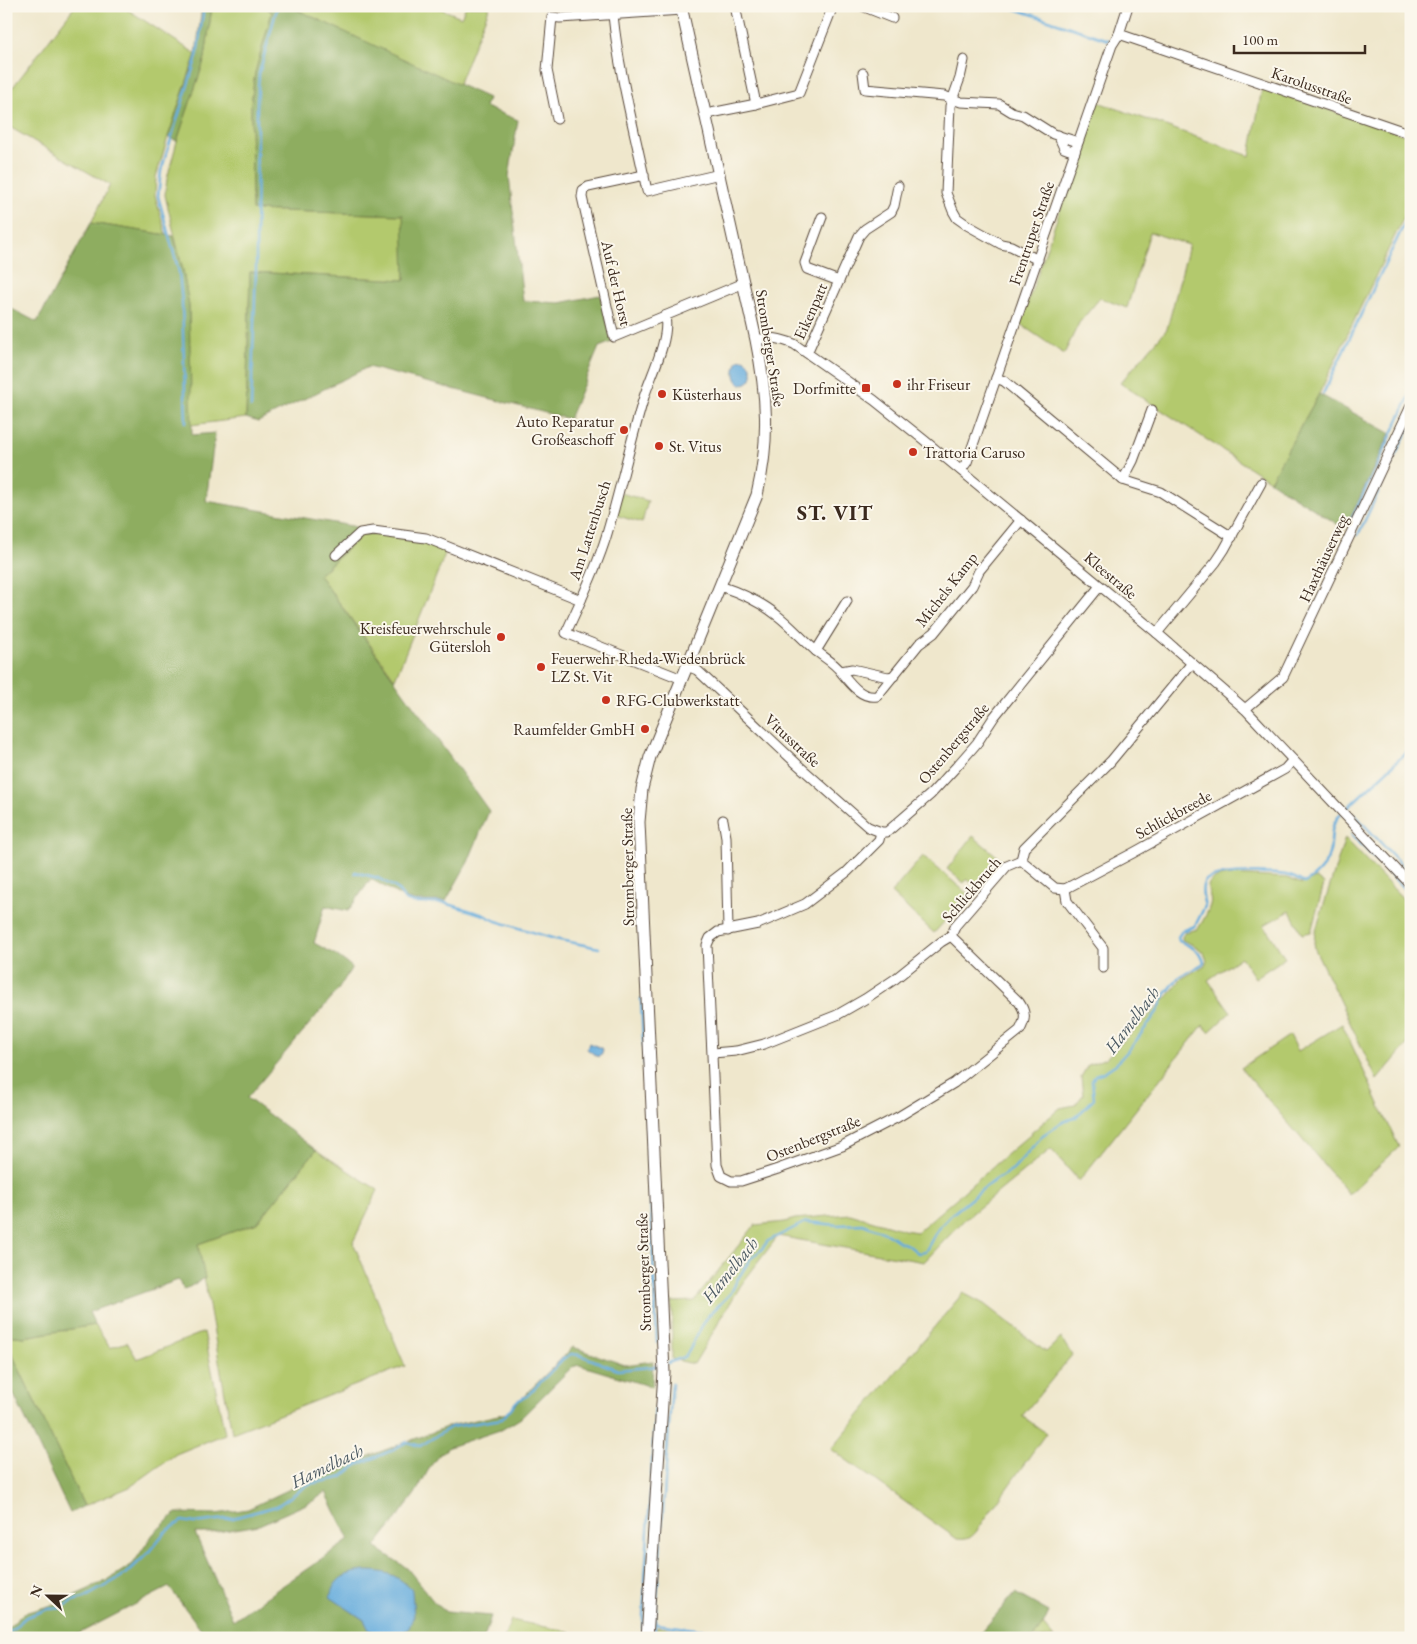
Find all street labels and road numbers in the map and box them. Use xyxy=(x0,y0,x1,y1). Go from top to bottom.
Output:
street label: Karolusstraße xyxy=(1269,62,1355,109)
street label: Frentruper Straße xyxy=(1004,178,1059,288)
street label: Auf der Horst xyxy=(596,237,637,328)
street label: Eikenpatt xyxy=(789,280,832,343)
street label: Stromberger Straße xyxy=(751,288,790,408)
street label: Am Lattenbusch xyxy=(563,478,615,584)
street label: Haxthäuserweg xyxy=(1294,510,1353,606)
street label: Kleestraße xyxy=(1080,547,1142,604)
street label: Michels Kamp xyxy=(911,548,982,631)
street label: Ostenbergstraße xyxy=(913,698,994,788)
street label: Vitusstraße xyxy=(760,709,825,772)
street label: Schlickbreede xyxy=(1131,785,1215,844)
street label: Stromberger Straße xyxy=(616,808,639,926)
street label: Schlickbruch xyxy=(937,852,1006,927)
street label: Ostenbergstraße xyxy=(763,1110,864,1167)
street label: Stromberger Straße xyxy=(631,1213,656,1331)

